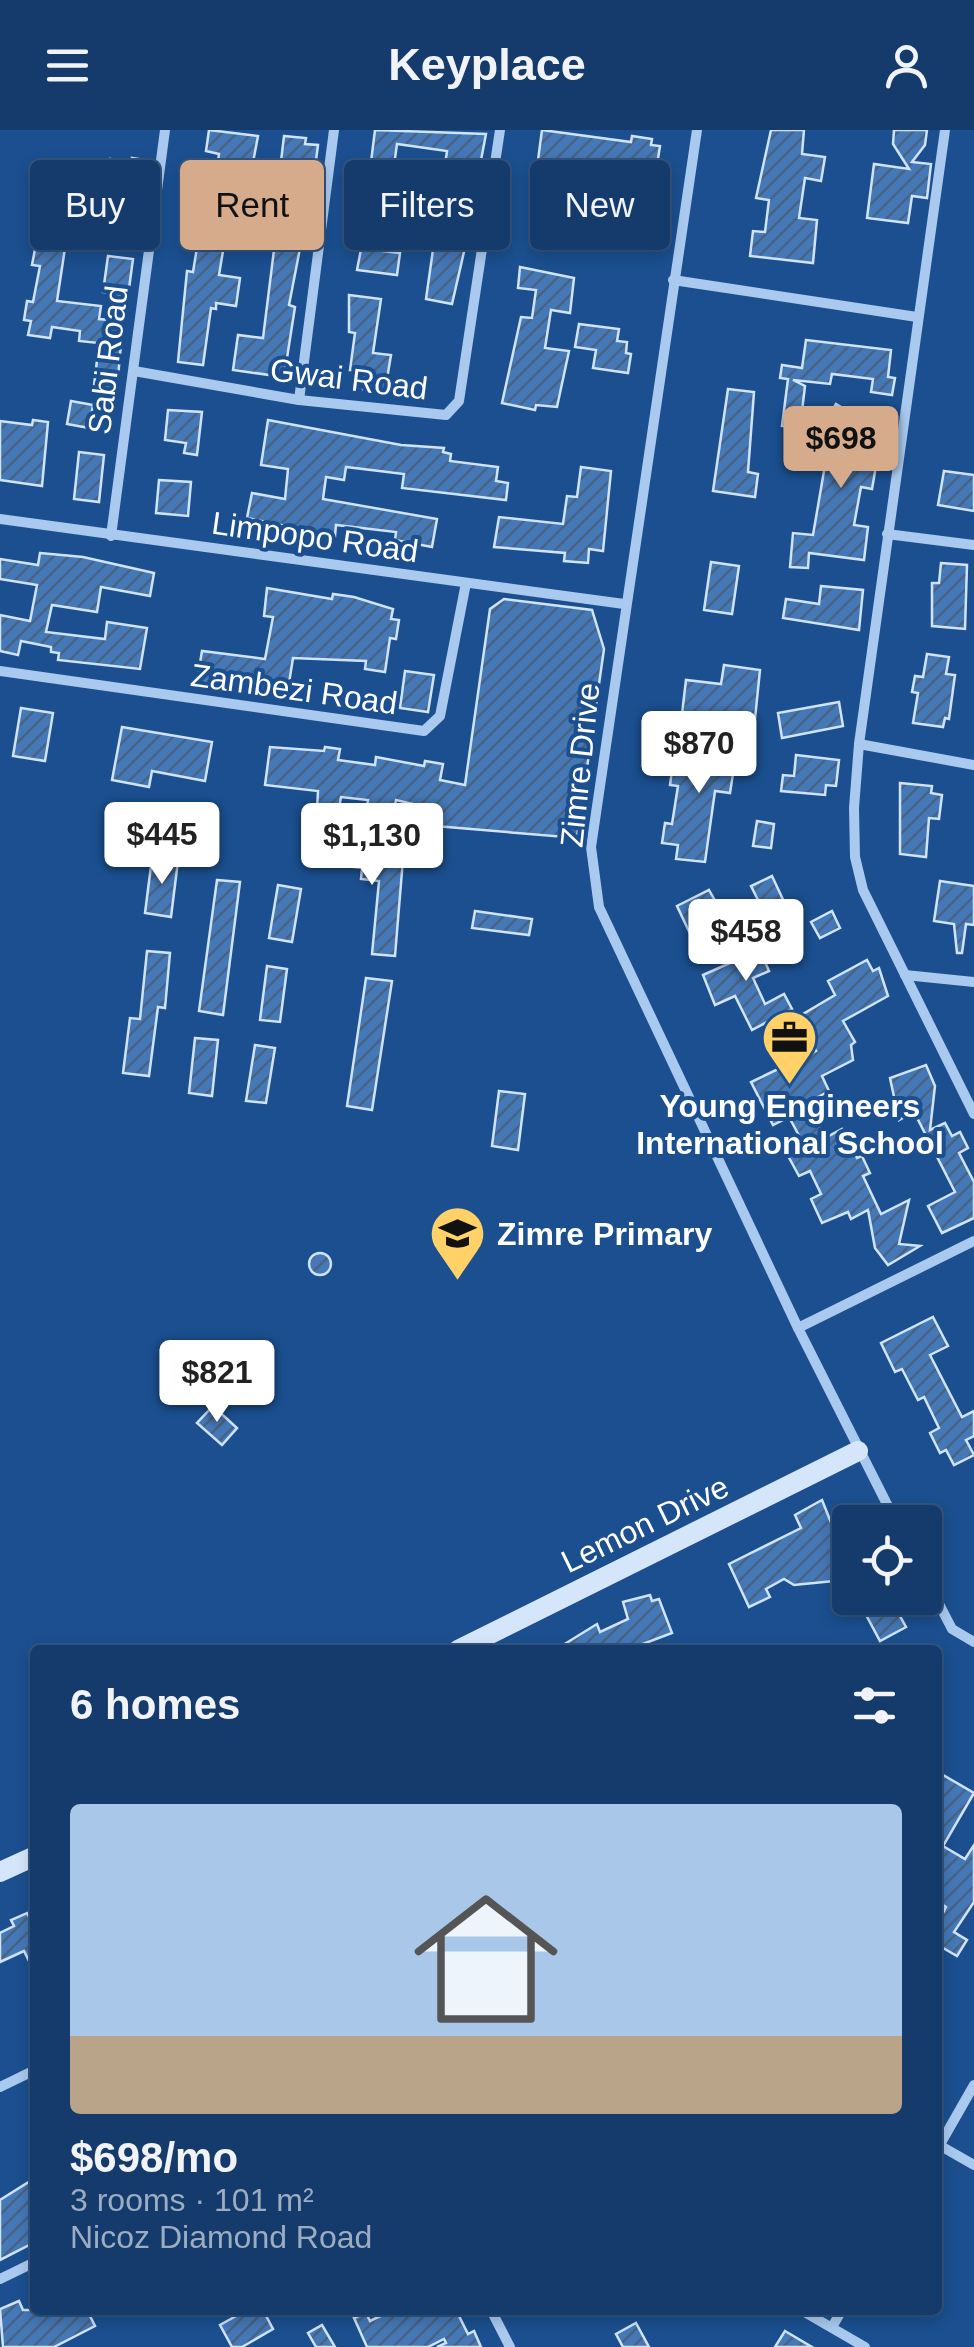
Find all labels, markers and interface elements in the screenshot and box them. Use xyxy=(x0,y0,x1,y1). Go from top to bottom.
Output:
icon: menu xyxy=(40,38,95,93)
icon: person xyxy=(879,38,934,93)
text: Keyplace xyxy=(388,39,586,90)
chip: Buy xyxy=(30,160,160,250)
chip: Rent xyxy=(180,160,324,250)
chip: Filters xyxy=(344,160,510,250)
chip: New xyxy=(530,160,670,250)
street label: Sabi Road xyxy=(81,284,135,436)
street label: Gwai Road xyxy=(268,351,430,407)
pin: $698 xyxy=(782,406,900,491)
text: $698 xyxy=(805,420,877,456)
street label: Limpopo Road xyxy=(209,505,421,569)
street label: Zambezi Road xyxy=(188,657,400,721)
street label: Zimre Drive xyxy=(553,681,607,849)
pin: $870 xyxy=(640,711,758,796)
text: $870 xyxy=(663,725,735,761)
pin: $445 xyxy=(103,802,221,887)
pin: $1,130 xyxy=(291,803,453,888)
text: $445 xyxy=(126,816,198,852)
text: $1,130 xyxy=(323,817,421,853)
pin: $458 xyxy=(687,899,805,984)
text: $458 xyxy=(710,913,782,949)
office icon: Young Engineers International School xyxy=(760,1007,820,1086)
place label: Young Engineers International School xyxy=(636,1088,944,1161)
school or university icon: Zimre Primary xyxy=(428,1204,488,1283)
place label: Zimre Primary xyxy=(497,1216,712,1252)
pin: $821 xyxy=(158,1340,276,1425)
text: $821 xyxy=(181,1354,253,1390)
street label: Lemon Drive xyxy=(556,1468,734,1580)
map controls xyxy=(832,1505,942,1615)
button: locate xyxy=(832,1505,942,1615)
icon: filters xyxy=(847,1678,902,1733)
text: 6 homes xyxy=(70,1681,240,1728)
icon: home xyxy=(396,1869,576,2049)
text: $698/mo xyxy=(70,2134,238,2181)
text: 3 rooms · 101 m² xyxy=(70,2182,314,2218)
text: Nicoz Diamond Road xyxy=(70,2219,372,2255)

